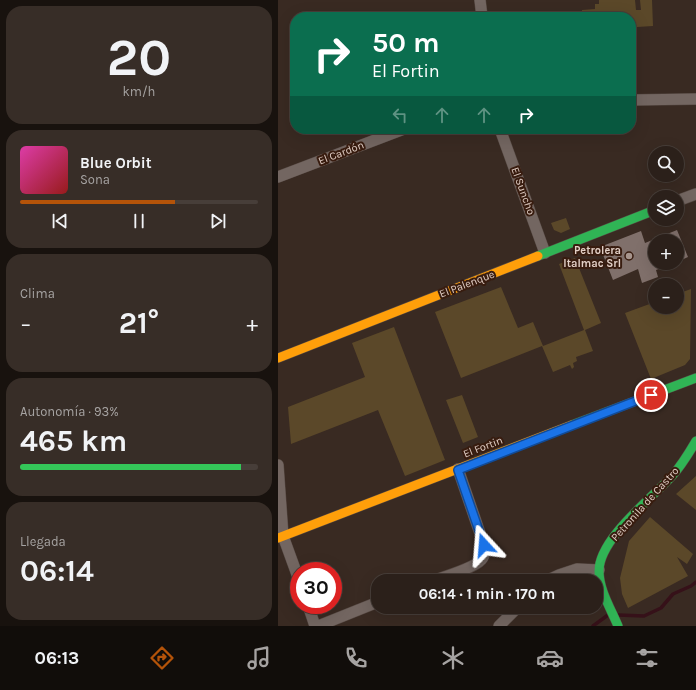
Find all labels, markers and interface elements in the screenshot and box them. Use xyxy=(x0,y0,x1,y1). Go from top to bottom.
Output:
text: 50 m xyxy=(372,26,440,59)
text: 20 xyxy=(107,27,171,88)
icon: right xyxy=(306,28,358,80)
text: El Fortin xyxy=(372,60,440,82)
text: km/h xyxy=(123,84,155,99)
icon: left xyxy=(389,104,411,126)
icon: ahead xyxy=(431,104,453,126)
icon: ahead xyxy=(473,104,495,126)
icon: right xyxy=(515,104,537,126)
street label: El Cardón xyxy=(316,138,366,168)
map controls xyxy=(648,146,684,314)
button: search xyxy=(648,146,684,182)
text: Blue Orbit xyxy=(80,154,152,172)
street label: El Suncho xyxy=(508,165,538,217)
text: Sona xyxy=(80,172,110,187)
button: layers xyxy=(648,190,684,226)
icon: previous xyxy=(49,210,71,232)
icon: pause xyxy=(128,210,150,232)
icon: next xyxy=(207,210,229,232)
button: + xyxy=(648,234,684,270)
place label: Petrolera Italmac Srl xyxy=(563,244,621,270)
marker: Petrolera Italmac Srl xyxy=(624,251,634,261)
street label: El Palenque xyxy=(438,267,497,300)
button: − xyxy=(648,278,684,314)
text: Clima xyxy=(20,286,55,301)
text: 21° xyxy=(119,305,159,341)
text: − xyxy=(20,311,32,337)
text: + xyxy=(246,311,258,337)
pin xyxy=(634,378,668,412)
icon: arrive xyxy=(640,384,662,406)
text: Autonomía · 93% xyxy=(20,404,119,419)
text: 465 km xyxy=(20,423,127,459)
street label: El Fortin xyxy=(461,434,505,460)
street label: Petronila de Castro xyxy=(608,464,682,544)
position arrow xyxy=(463,524,505,566)
text: Llegada xyxy=(20,534,66,549)
text: 06:14 xyxy=(20,553,94,589)
speed limit sign: 30 xyxy=(290,562,342,614)
text: 06:14 · 1 min · 170 m xyxy=(419,585,555,603)
icon: directions xyxy=(148,644,176,672)
icon: music xyxy=(245,644,273,672)
icon: phone xyxy=(342,644,370,672)
icon: climate xyxy=(439,644,467,672)
icon: car xyxy=(536,644,564,672)
icon: filters xyxy=(633,644,661,672)
text: 06:13 xyxy=(35,647,79,669)

